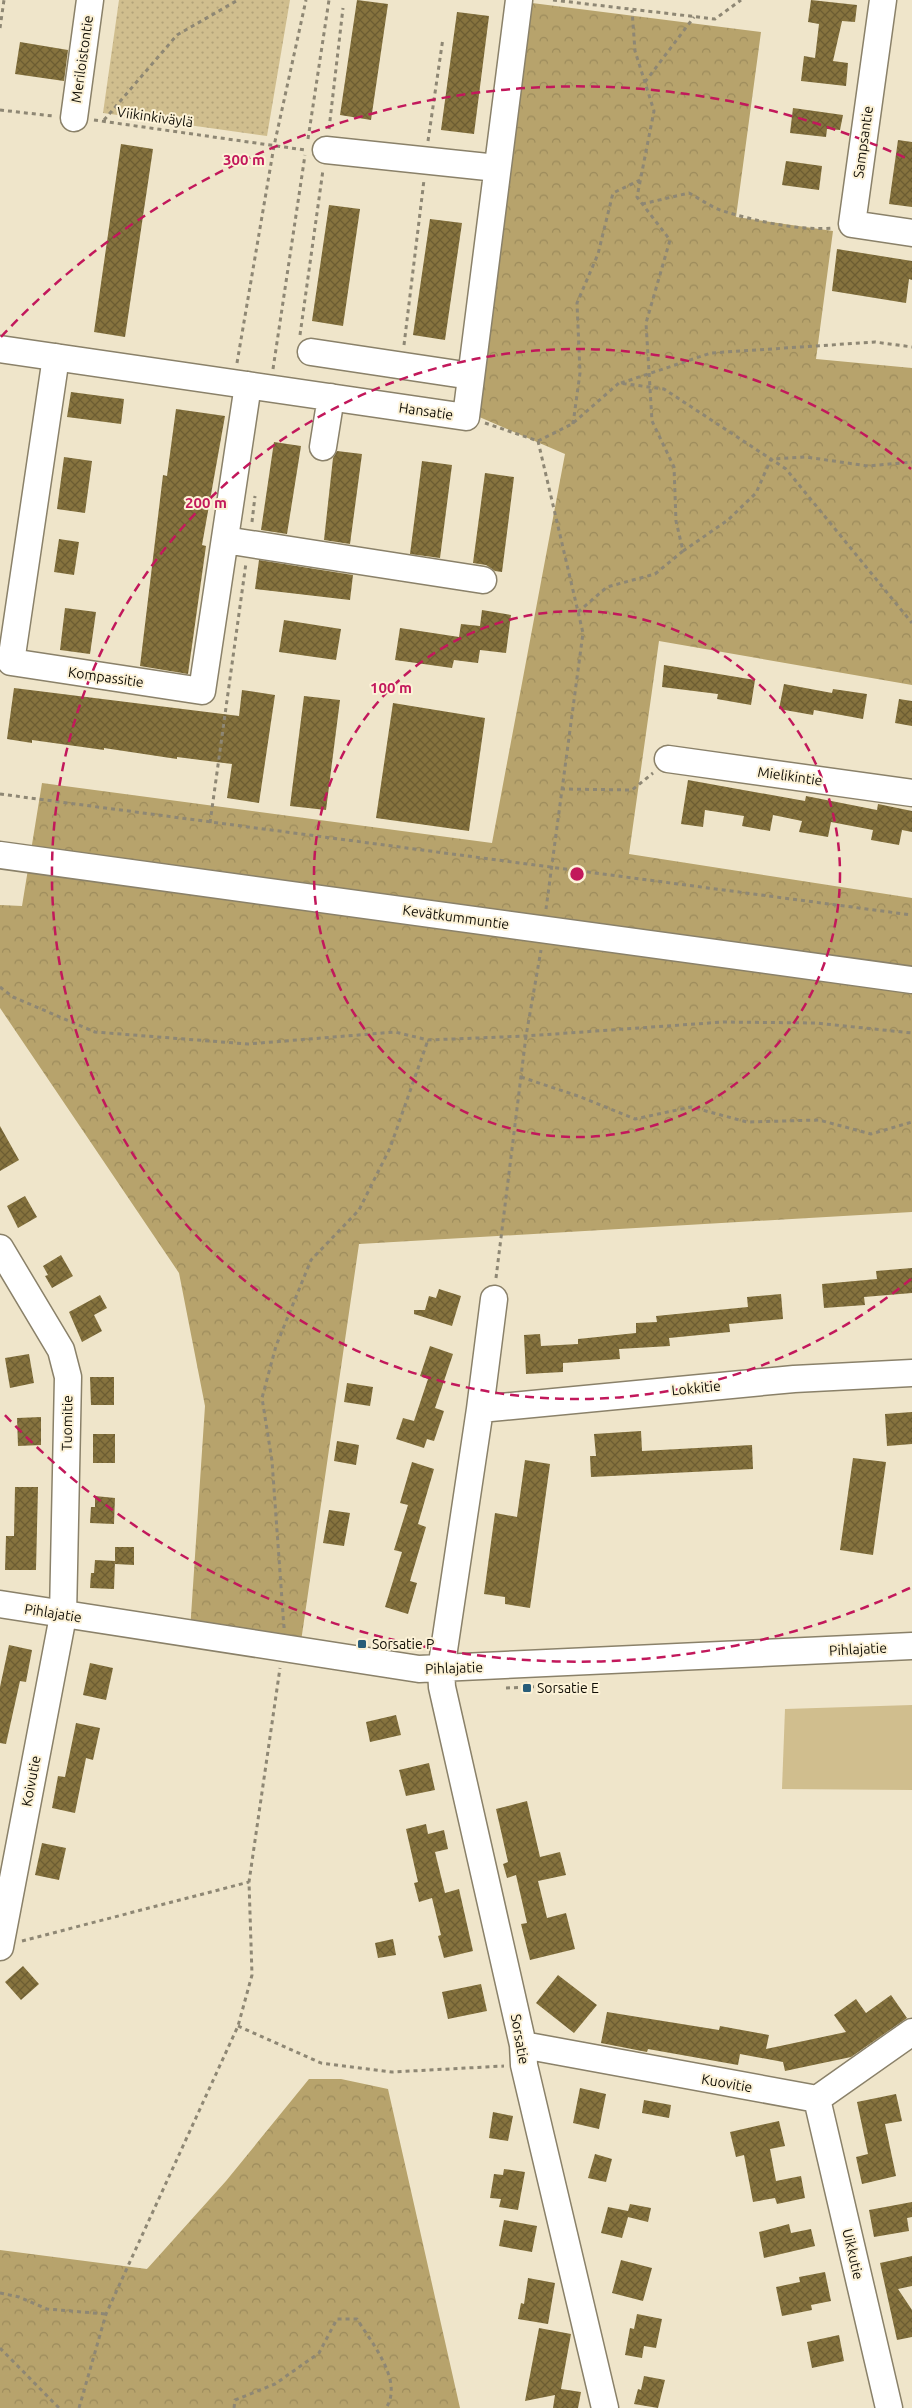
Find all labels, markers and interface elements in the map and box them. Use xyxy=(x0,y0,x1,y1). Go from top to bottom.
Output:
street label: Meriloistontie xyxy=(68,14,96,104)
street label: Viikinkiväylä xyxy=(116,104,194,130)
street label: Sampsantie xyxy=(850,105,876,179)
text: 300 m xyxy=(223,151,265,168)
street label: Hansatie xyxy=(398,399,454,423)
text: 200 m xyxy=(185,494,227,511)
street label: Kompassitie xyxy=(67,664,145,690)
text: 100 m xyxy=(370,679,412,696)
street label: Mielikintie xyxy=(756,764,824,788)
centre of rings xyxy=(568,865,586,883)
street label: Kevätkummuntie xyxy=(402,902,510,932)
street label: Lokkitie xyxy=(671,1377,721,1399)
street label: Tuomitie xyxy=(59,1395,75,1451)
street label: Pihlajatie xyxy=(23,1601,83,1625)
place label: Sorsatie P xyxy=(372,1636,434,1652)
marker: Sorsatie P xyxy=(356,1638,368,1650)
street label: Pihlajatie xyxy=(829,1639,887,1659)
street label: Pihlajatie xyxy=(425,1659,483,1677)
place label: Sorsatie E xyxy=(537,1680,599,1696)
marker: Sorsatie E xyxy=(521,1682,533,1694)
street label: Koivutie xyxy=(18,1754,44,1808)
street label: Sorsatie xyxy=(508,2013,532,2065)
street label: Kuovitie xyxy=(700,2071,754,2095)
street label: Uikkutie xyxy=(839,2227,867,2281)

